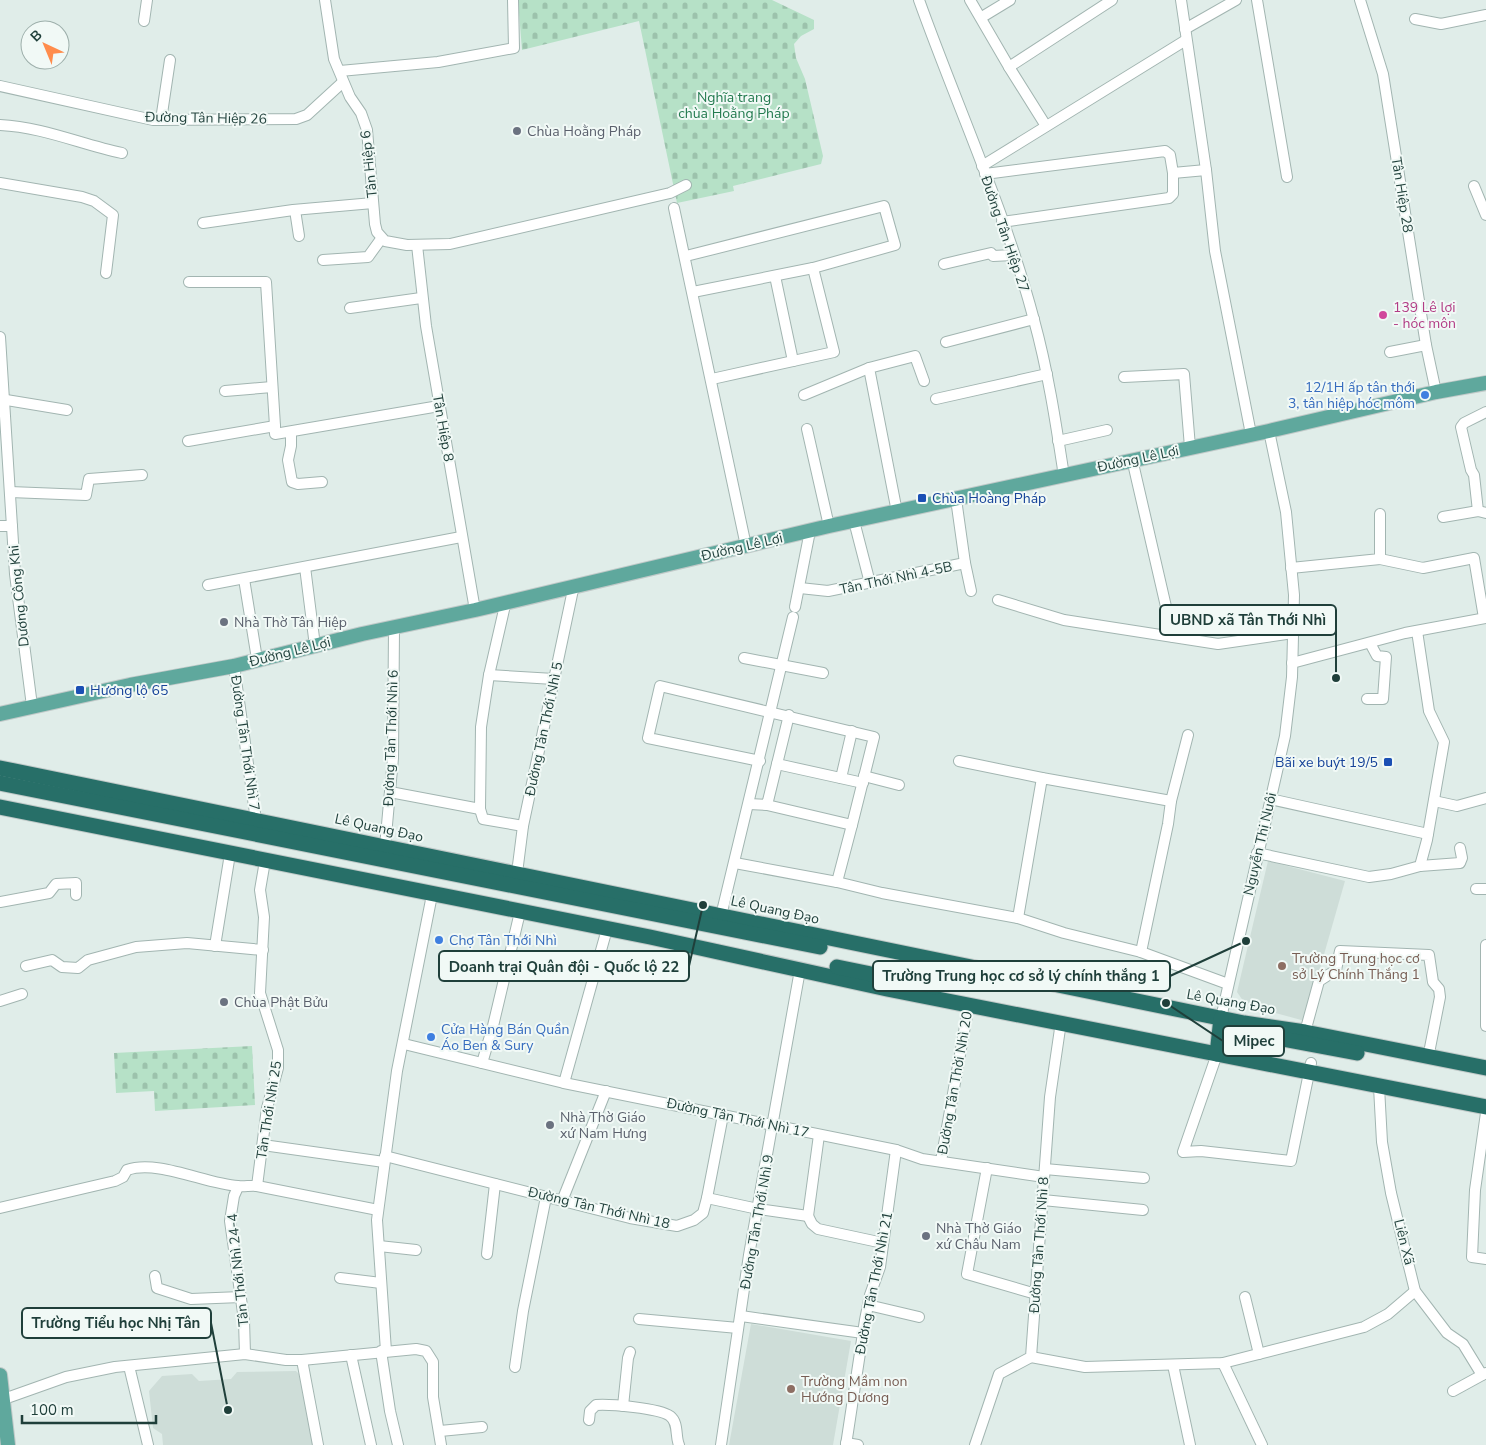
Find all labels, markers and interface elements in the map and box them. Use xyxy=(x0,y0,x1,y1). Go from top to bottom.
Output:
north arrow xyxy=(20,20,70,70)
text: B xyxy=(26,26,46,46)
park label: Nghĩa trang chùa Hoằng Pháp xyxy=(678,88,790,123)
street label: Đường Tân Hiệp 26 xyxy=(144,107,267,129)
place label: Chùa Hoằng Pháp xyxy=(527,122,641,141)
marker: Chùa Hoằng Pháp xyxy=(511,125,523,137)
street label: Tân Hiệp 6 xyxy=(356,129,382,199)
street label: Tân Hiệp 28 xyxy=(1387,156,1417,234)
street label: Đường Tân Hiệp 27 xyxy=(976,172,1034,295)
place label: 139 Lê lợi - hóc môn xyxy=(1393,298,1456,333)
marker: 139 Lê lợi - hóc môn xyxy=(1377,309,1389,321)
place label: 12/1H ấp tân thới 3, tân hiệp hóc môm xyxy=(1288,378,1415,413)
marker: 12/1H ấp tân thới 3, tân hiệp hóc môm xyxy=(1419,389,1431,401)
street label: Tân Hiệp 8 xyxy=(428,393,458,463)
street label: Đường Lê Lợi xyxy=(1094,441,1181,477)
place label: Chùa Hoàng Pháp xyxy=(932,489,1046,508)
marker: Chùa Hoàng Pháp xyxy=(916,492,928,504)
street label: Đường Lê Lợi xyxy=(698,528,785,566)
street label: Dương Công Khi xyxy=(4,544,34,648)
street label: Tân Thới Nhì 4-5B xyxy=(838,557,954,599)
callout: UBND xã Tân Thới Nhì xyxy=(1160,605,1336,635)
text: UBND xã Tân Thới Nhì xyxy=(1170,610,1326,630)
place label: Nhà Thờ Tân Hiệp xyxy=(234,613,347,632)
marker: Nhà Thờ Tân Hiệp xyxy=(218,616,230,628)
street label: Đường Lê Lợi xyxy=(247,633,333,671)
street label: Đường Tân Thới Nhì 5 xyxy=(520,660,568,799)
street label: Đường Tản Thới Nhì 6 xyxy=(379,669,403,808)
street label: Đường Tân Thới Nhì 7 xyxy=(226,673,264,812)
place label: Hương lộ 65 xyxy=(90,681,168,700)
marker: Hương lộ 65 xyxy=(74,684,86,696)
place label: Bãi xe buýt 19/5 xyxy=(1275,753,1378,772)
marker: Bãi xe buýt 19/5 xyxy=(1382,756,1394,768)
street label: Nguyễn Thị Nuôi xyxy=(1239,791,1281,897)
street label: Lê Quang Đạo xyxy=(333,809,425,847)
street label: Lê Quang Đạo xyxy=(729,891,821,929)
place label: Chợ Tân Thới Nhì xyxy=(449,931,557,950)
marker: Chợ Tân Thới Nhì xyxy=(433,934,445,946)
place label: Trường Trung học cơ sở Lý Chính Thắng 1 xyxy=(1292,949,1420,984)
callout: Doanh trại Quân đội - Quốc lộ 22 xyxy=(439,951,689,981)
text: Doanh trại Quân đội - Quốc lộ 22 xyxy=(449,957,679,977)
marker: Trường Trung học cơ sở Lý Chính Thắng 1 xyxy=(1276,960,1288,972)
callout: Trường Trung học cơ sở lý chính thắng 1 xyxy=(873,961,1170,991)
text: Trường Trung học cơ sở lý chính thắng 1 xyxy=(882,966,1160,986)
street label: Lê Quang Đạo xyxy=(1185,985,1277,1019)
place label: Chùa Phật Bửu xyxy=(234,993,328,1012)
marker: Chùa Phật Bửu xyxy=(218,996,230,1008)
street label: Đường Tân Thời Nhì 20 xyxy=(933,1010,977,1157)
place label: Cửa Hàng Bán Quần Áo Ben & Sury xyxy=(441,1020,569,1055)
callout: Mipec xyxy=(1223,1026,1284,1056)
marker: Cửa Hàng Bán Quần Áo Ben & Sury xyxy=(425,1031,437,1043)
text: Mipec xyxy=(1233,1031,1275,1051)
street label: Tân Thới Nhì 25 xyxy=(252,1059,286,1161)
street label: Đường Tân Thới Nhì 17 xyxy=(664,1093,811,1142)
place label: Nhà Thờ Giáo xứ Nam Hưng xyxy=(560,1108,647,1143)
marker: Nhà Thờ Giáo xứ Nam Hưng xyxy=(544,1119,556,1131)
street label: Đường Tân Thới Nhì 9 xyxy=(736,1153,778,1292)
street label: Đường Tân Thới Nhì 8 xyxy=(1025,1176,1053,1315)
street label: Đường Tân Thới Nhì 18 xyxy=(525,1182,672,1234)
street label: Đường Tân Thới Nhì 21 xyxy=(851,1210,897,1357)
street label: Tân Thới Nhì 24-4 xyxy=(223,1212,253,1328)
street label: Liên Xã xyxy=(1389,1217,1419,1267)
place label: Nhà Thờ Giáo xứ Châu Nam xyxy=(936,1219,1022,1254)
marker: Nhà Thờ Giáo xứ Châu Nam xyxy=(920,1230,932,1242)
callout: Trường Tiểu học Nhị Tân xyxy=(22,1308,211,1338)
text: Trường Tiểu học Nhị Tân xyxy=(32,1313,200,1333)
place label: Trường Mầm non Hướng Dương xyxy=(801,1372,907,1407)
marker: Trường Mầm non Hướng Dương xyxy=(785,1383,797,1395)
scale bar xyxy=(22,1392,156,1424)
text: 100 m xyxy=(30,1400,74,1420)

